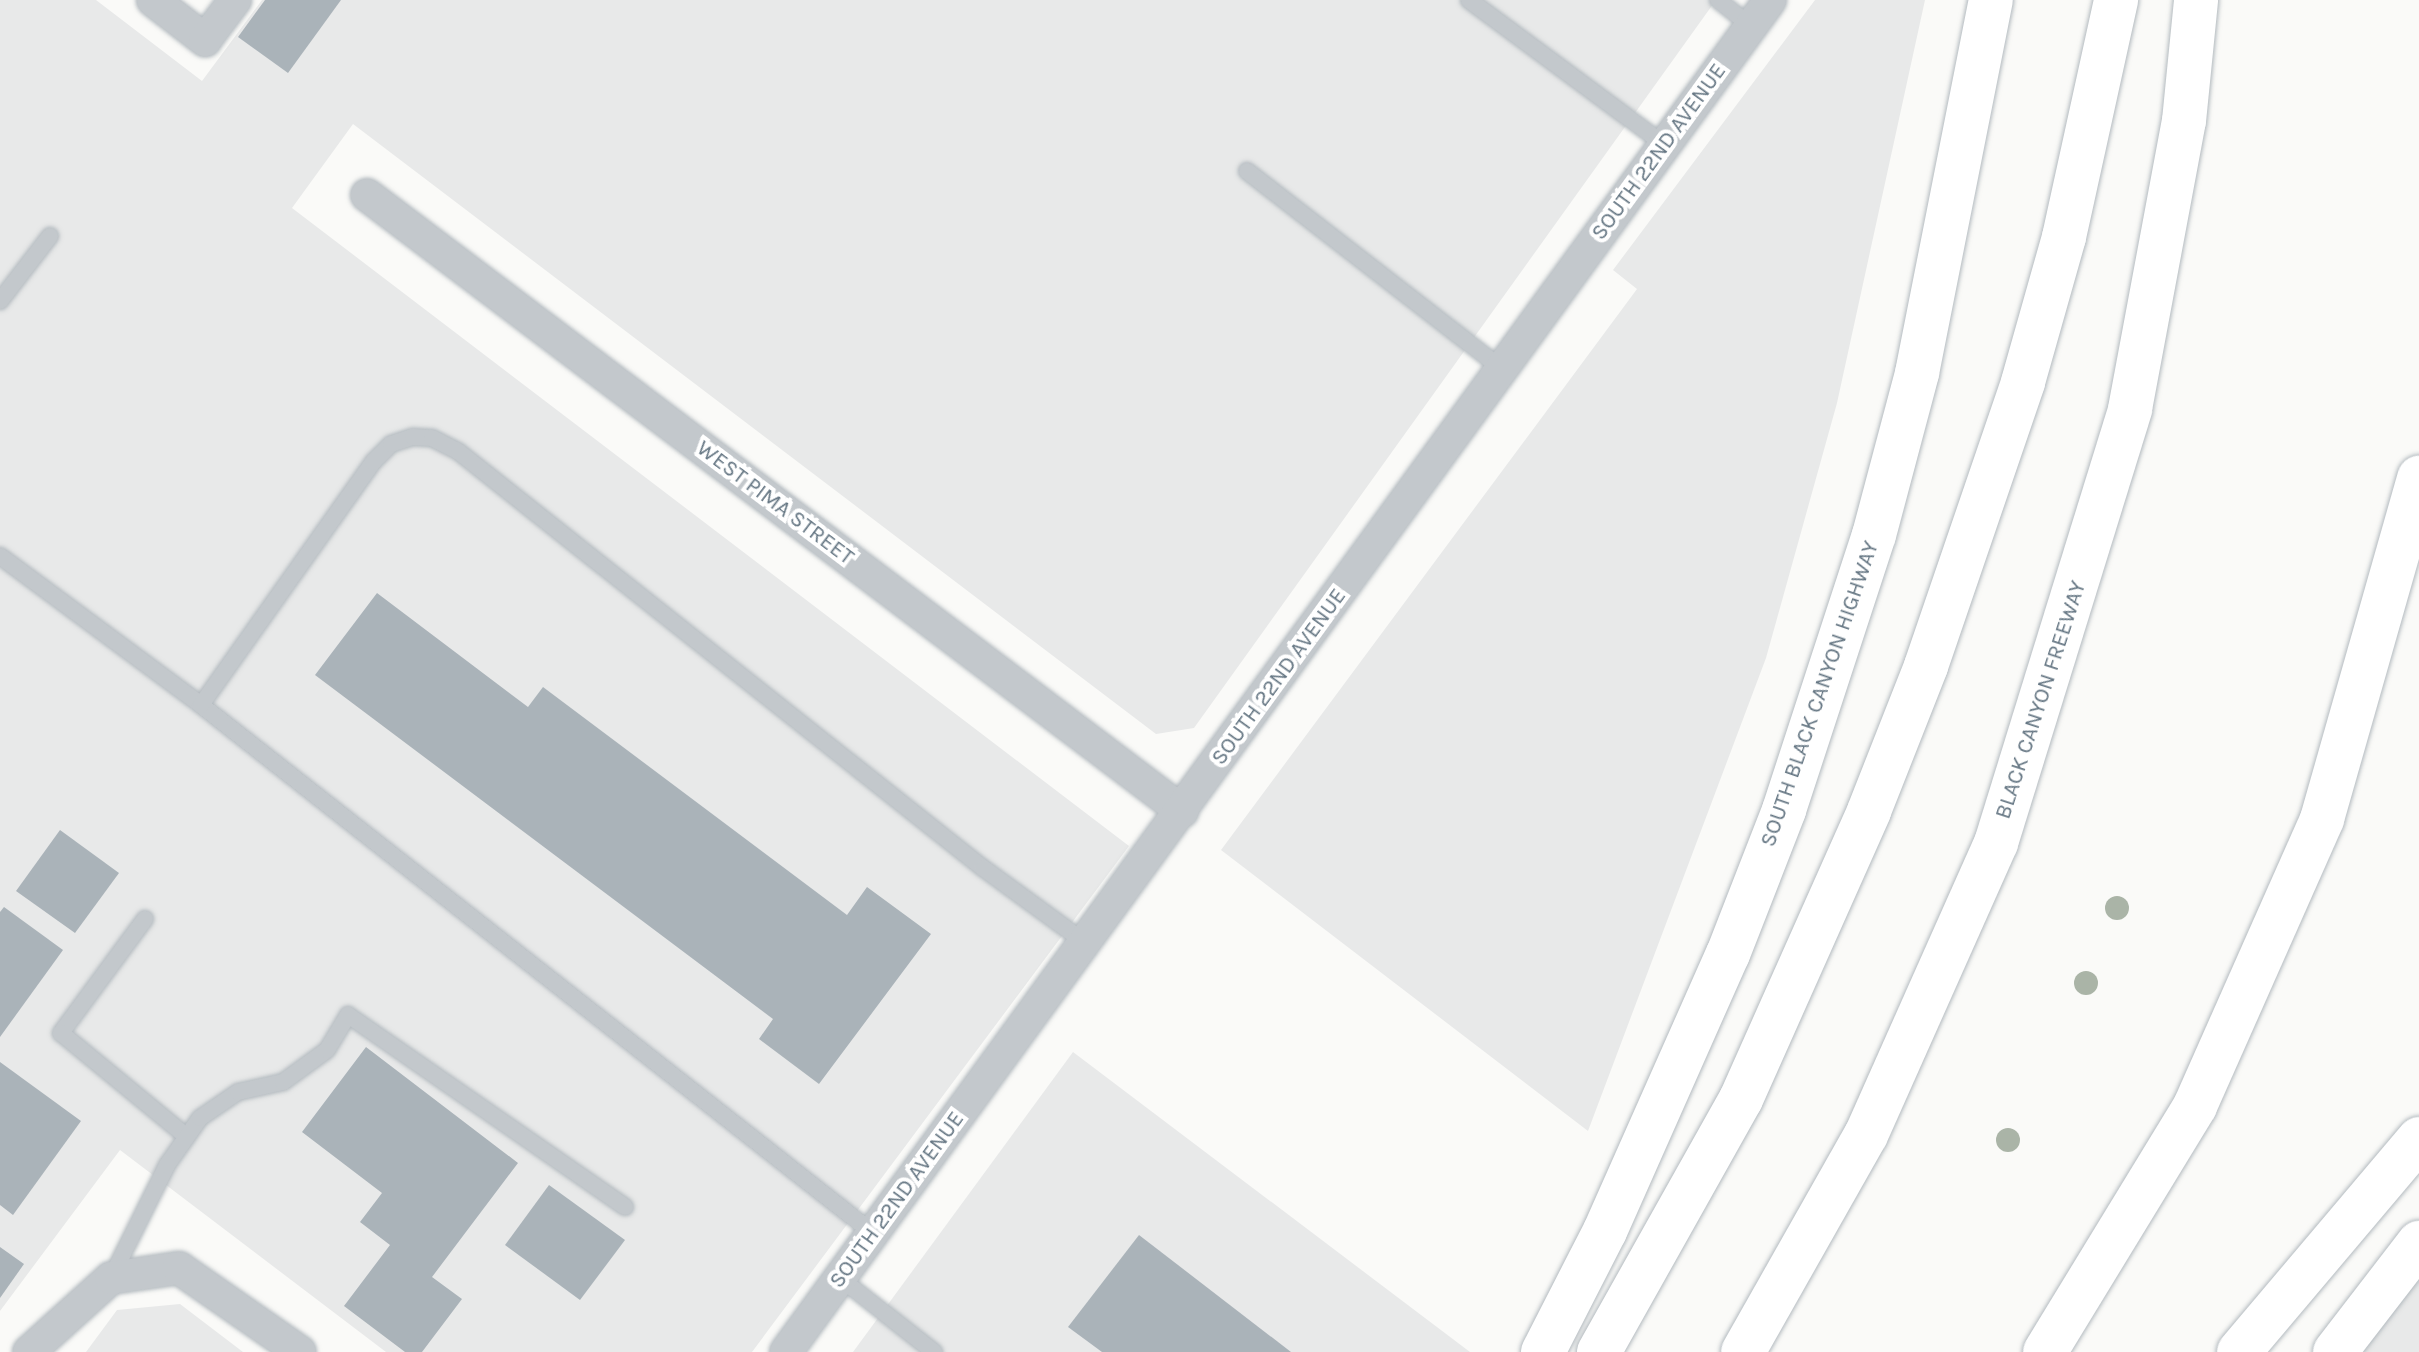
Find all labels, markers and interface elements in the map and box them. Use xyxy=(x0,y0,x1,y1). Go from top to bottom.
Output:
street label: SOUTH 22ND AVENUE xyxy=(1586,59,1732,245)
street label: WEST PIMA STREET xyxy=(691,435,859,571)
street label: SOUTH BLACK CANYON HIGHWAY xyxy=(1755,538,1885,850)
street label: BLACK CANYON FREEWAY xyxy=(1990,578,2092,822)
street label: SOUTH 22ND AVENUE xyxy=(1206,584,1352,770)
street label: SOUTH 22ND AVENUE xyxy=(824,1107,970,1293)

